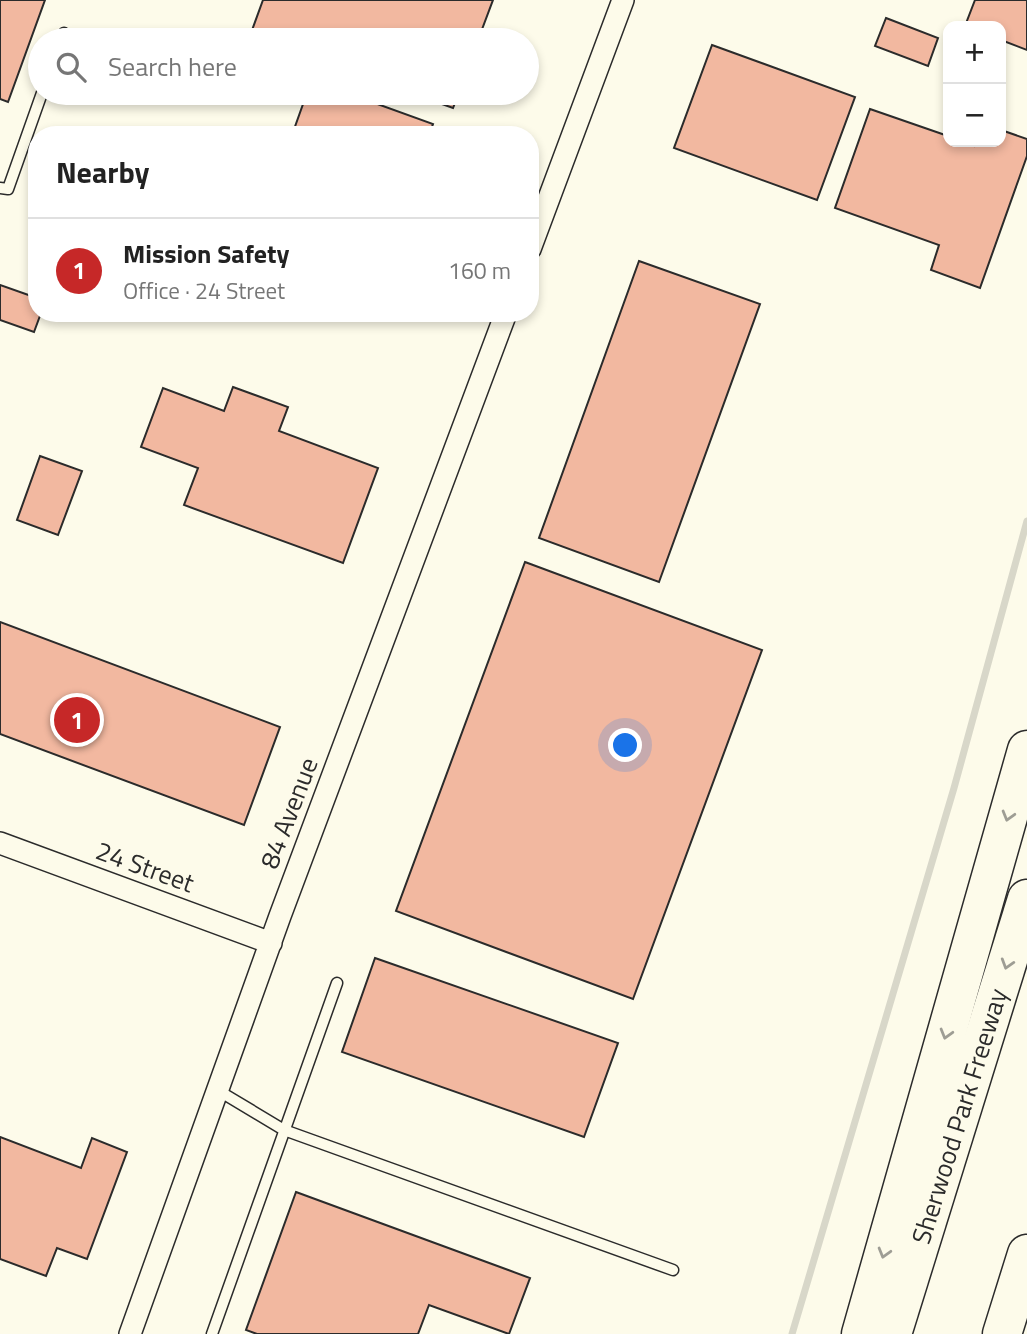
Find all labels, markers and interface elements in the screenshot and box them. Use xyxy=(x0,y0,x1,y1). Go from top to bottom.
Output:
map controls xyxy=(943,21,1006,147)
button: + xyxy=(943,21,1006,84)
search box xyxy=(28,28,539,105)
text: Search here xyxy=(108,47,237,86)
icon: search xyxy=(52,48,90,86)
button: − xyxy=(943,84,1006,147)
text: Nearby xyxy=(56,149,149,195)
text: Mission Safety xyxy=(123,234,290,273)
text: 1 xyxy=(73,253,85,288)
text: 160 m xyxy=(448,253,511,288)
text: Office · 24 Street xyxy=(123,273,285,308)
pin: 1 xyxy=(54,694,100,746)
your location xyxy=(608,728,642,762)
street label: 84 Avenue xyxy=(250,752,328,874)
one-way arrow xyxy=(1002,809,1017,821)
street label: 24 Street xyxy=(91,831,200,902)
one-way arrow xyxy=(1000,958,1015,970)
street label: Sherwood Park Freeway xyxy=(901,983,1017,1249)
one-way arrow xyxy=(940,1028,954,1040)
one-way arrow xyxy=(878,1247,892,1259)

